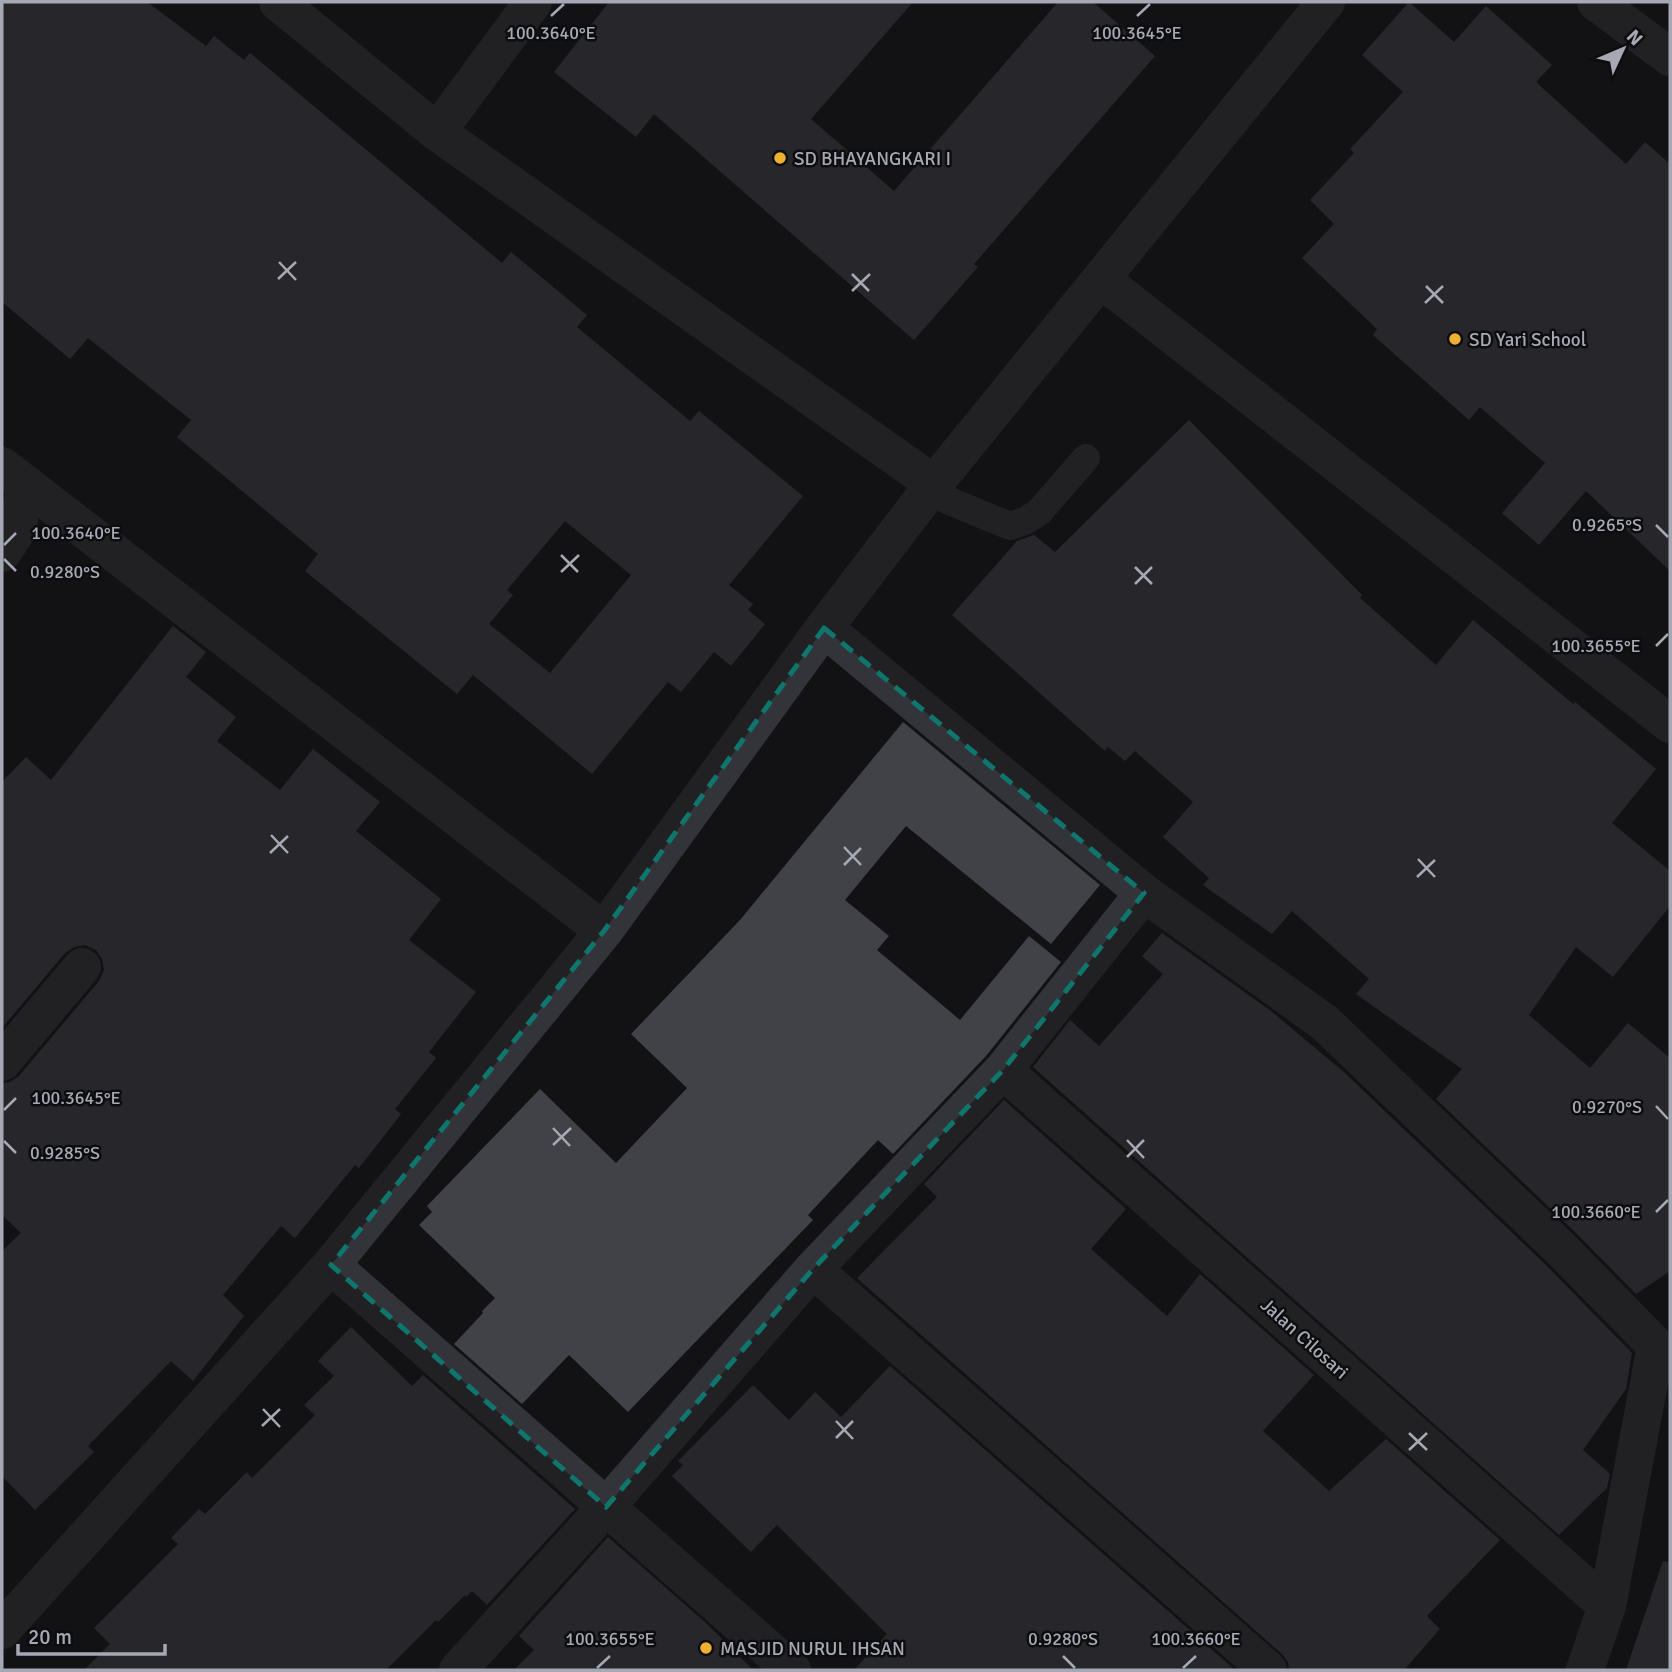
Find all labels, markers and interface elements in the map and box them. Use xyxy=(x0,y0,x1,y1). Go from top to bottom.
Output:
north arrow xyxy=(1588,14,1658,84)
text: 100.3640°E xyxy=(506,22,596,44)
text: 100.3645°E xyxy=(1092,22,1182,44)
text: N xyxy=(1621,25,1648,51)
place label: SD BHAYANGKARI I xyxy=(794,147,951,171)
marker: SD BHAYANGKARI I xyxy=(772,150,788,166)
place label: SD Yari School xyxy=(1469,328,1586,352)
marker: SD Yari School xyxy=(1447,331,1463,347)
text: 0.9265°S xyxy=(1572,514,1642,536)
text: 100.3640°E xyxy=(31,522,121,544)
text: 0.9280°S xyxy=(30,561,100,583)
text: 100.3655°E xyxy=(1551,635,1641,657)
text: 100.3645°E xyxy=(31,1087,121,1109)
text: 0.9270°S xyxy=(1572,1096,1642,1118)
text: 0.9285°S xyxy=(30,1142,100,1164)
text: 100.3660°E xyxy=(1551,1201,1641,1223)
street label: Jalan Cilosari xyxy=(1256,1293,1353,1384)
scale bar xyxy=(18,1612,164,1656)
text: 20 m xyxy=(28,1624,72,1650)
text: 100.3655°E xyxy=(565,1628,655,1650)
text: 0.9280°S xyxy=(1028,1628,1098,1650)
text: 100.3660°E xyxy=(1151,1628,1241,1650)
place label: MASJID NURUL IHSAN xyxy=(720,1637,905,1661)
marker: MASJID NURUL IHSAN xyxy=(698,1640,714,1656)

